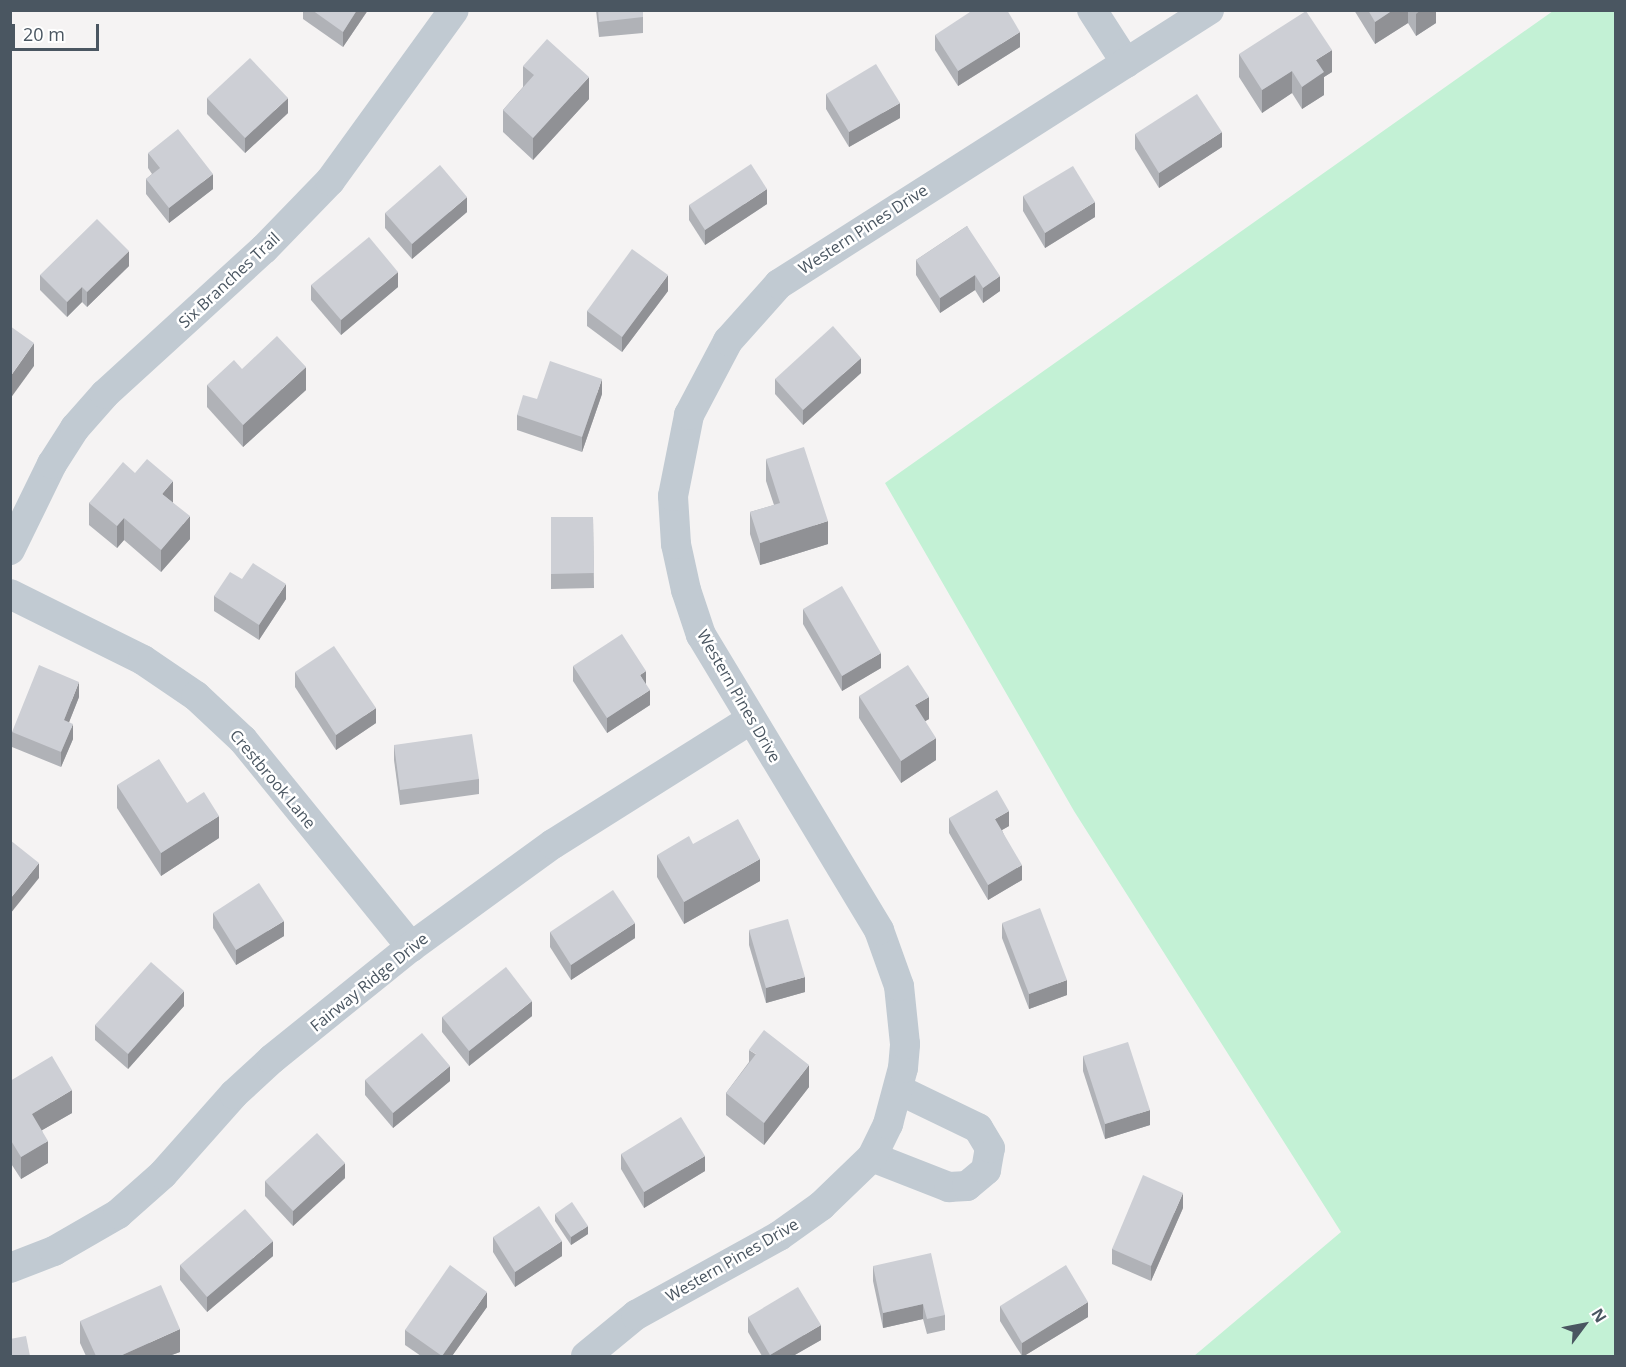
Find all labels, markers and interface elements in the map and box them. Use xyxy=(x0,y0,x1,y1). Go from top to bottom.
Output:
scale bar xyxy=(15,12,102,50)
text: 20 m xyxy=(23,22,65,46)
street label: Western Pines Drive xyxy=(795,180,931,278)
street label: Six Branches Trail xyxy=(174,228,284,332)
street label: Western Pines Drive xyxy=(693,626,785,766)
street label: Crestbrook Lane xyxy=(226,726,320,832)
street label: Fairway Ridge Drive xyxy=(306,929,432,1035)
street label: Western Pines Drive xyxy=(662,1214,802,1306)
north arrow xyxy=(1554,1295,1614,1355)
text: N xyxy=(1586,1304,1612,1327)

